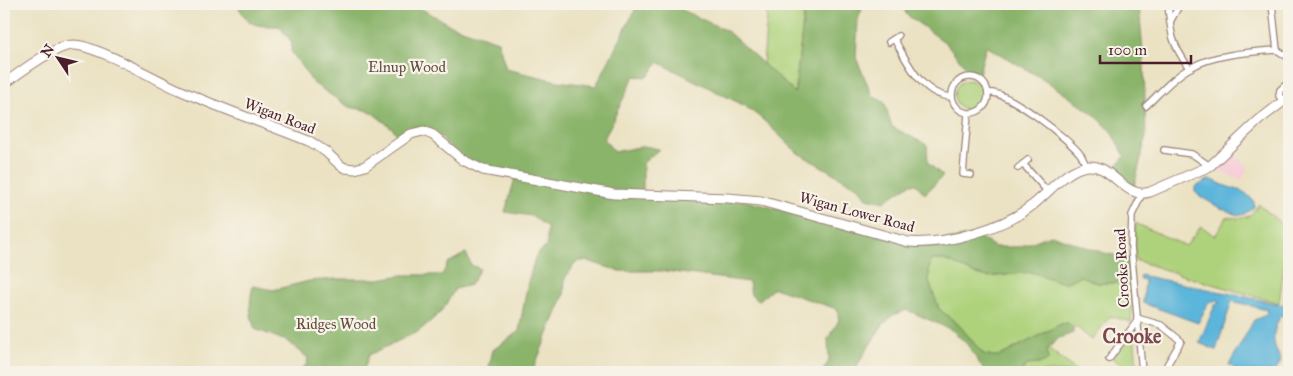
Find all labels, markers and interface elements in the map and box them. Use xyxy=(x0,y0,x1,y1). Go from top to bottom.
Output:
north arrow xyxy=(32,32,82,82)
scale bar xyxy=(1100,32,1192,64)
text: N xyxy=(37,41,58,61)
text: 100 m xyxy=(1108,41,1148,59)
park label: Elnup Wood xyxy=(368,58,447,76)
street label: Wigan Road xyxy=(242,94,319,138)
street label: Wigan Lower Road xyxy=(797,188,917,236)
street label: Crooke Road xyxy=(1111,227,1133,308)
park label: Ridges Wood xyxy=(296,315,377,333)
district label: Crooke xyxy=(1103,324,1162,348)

